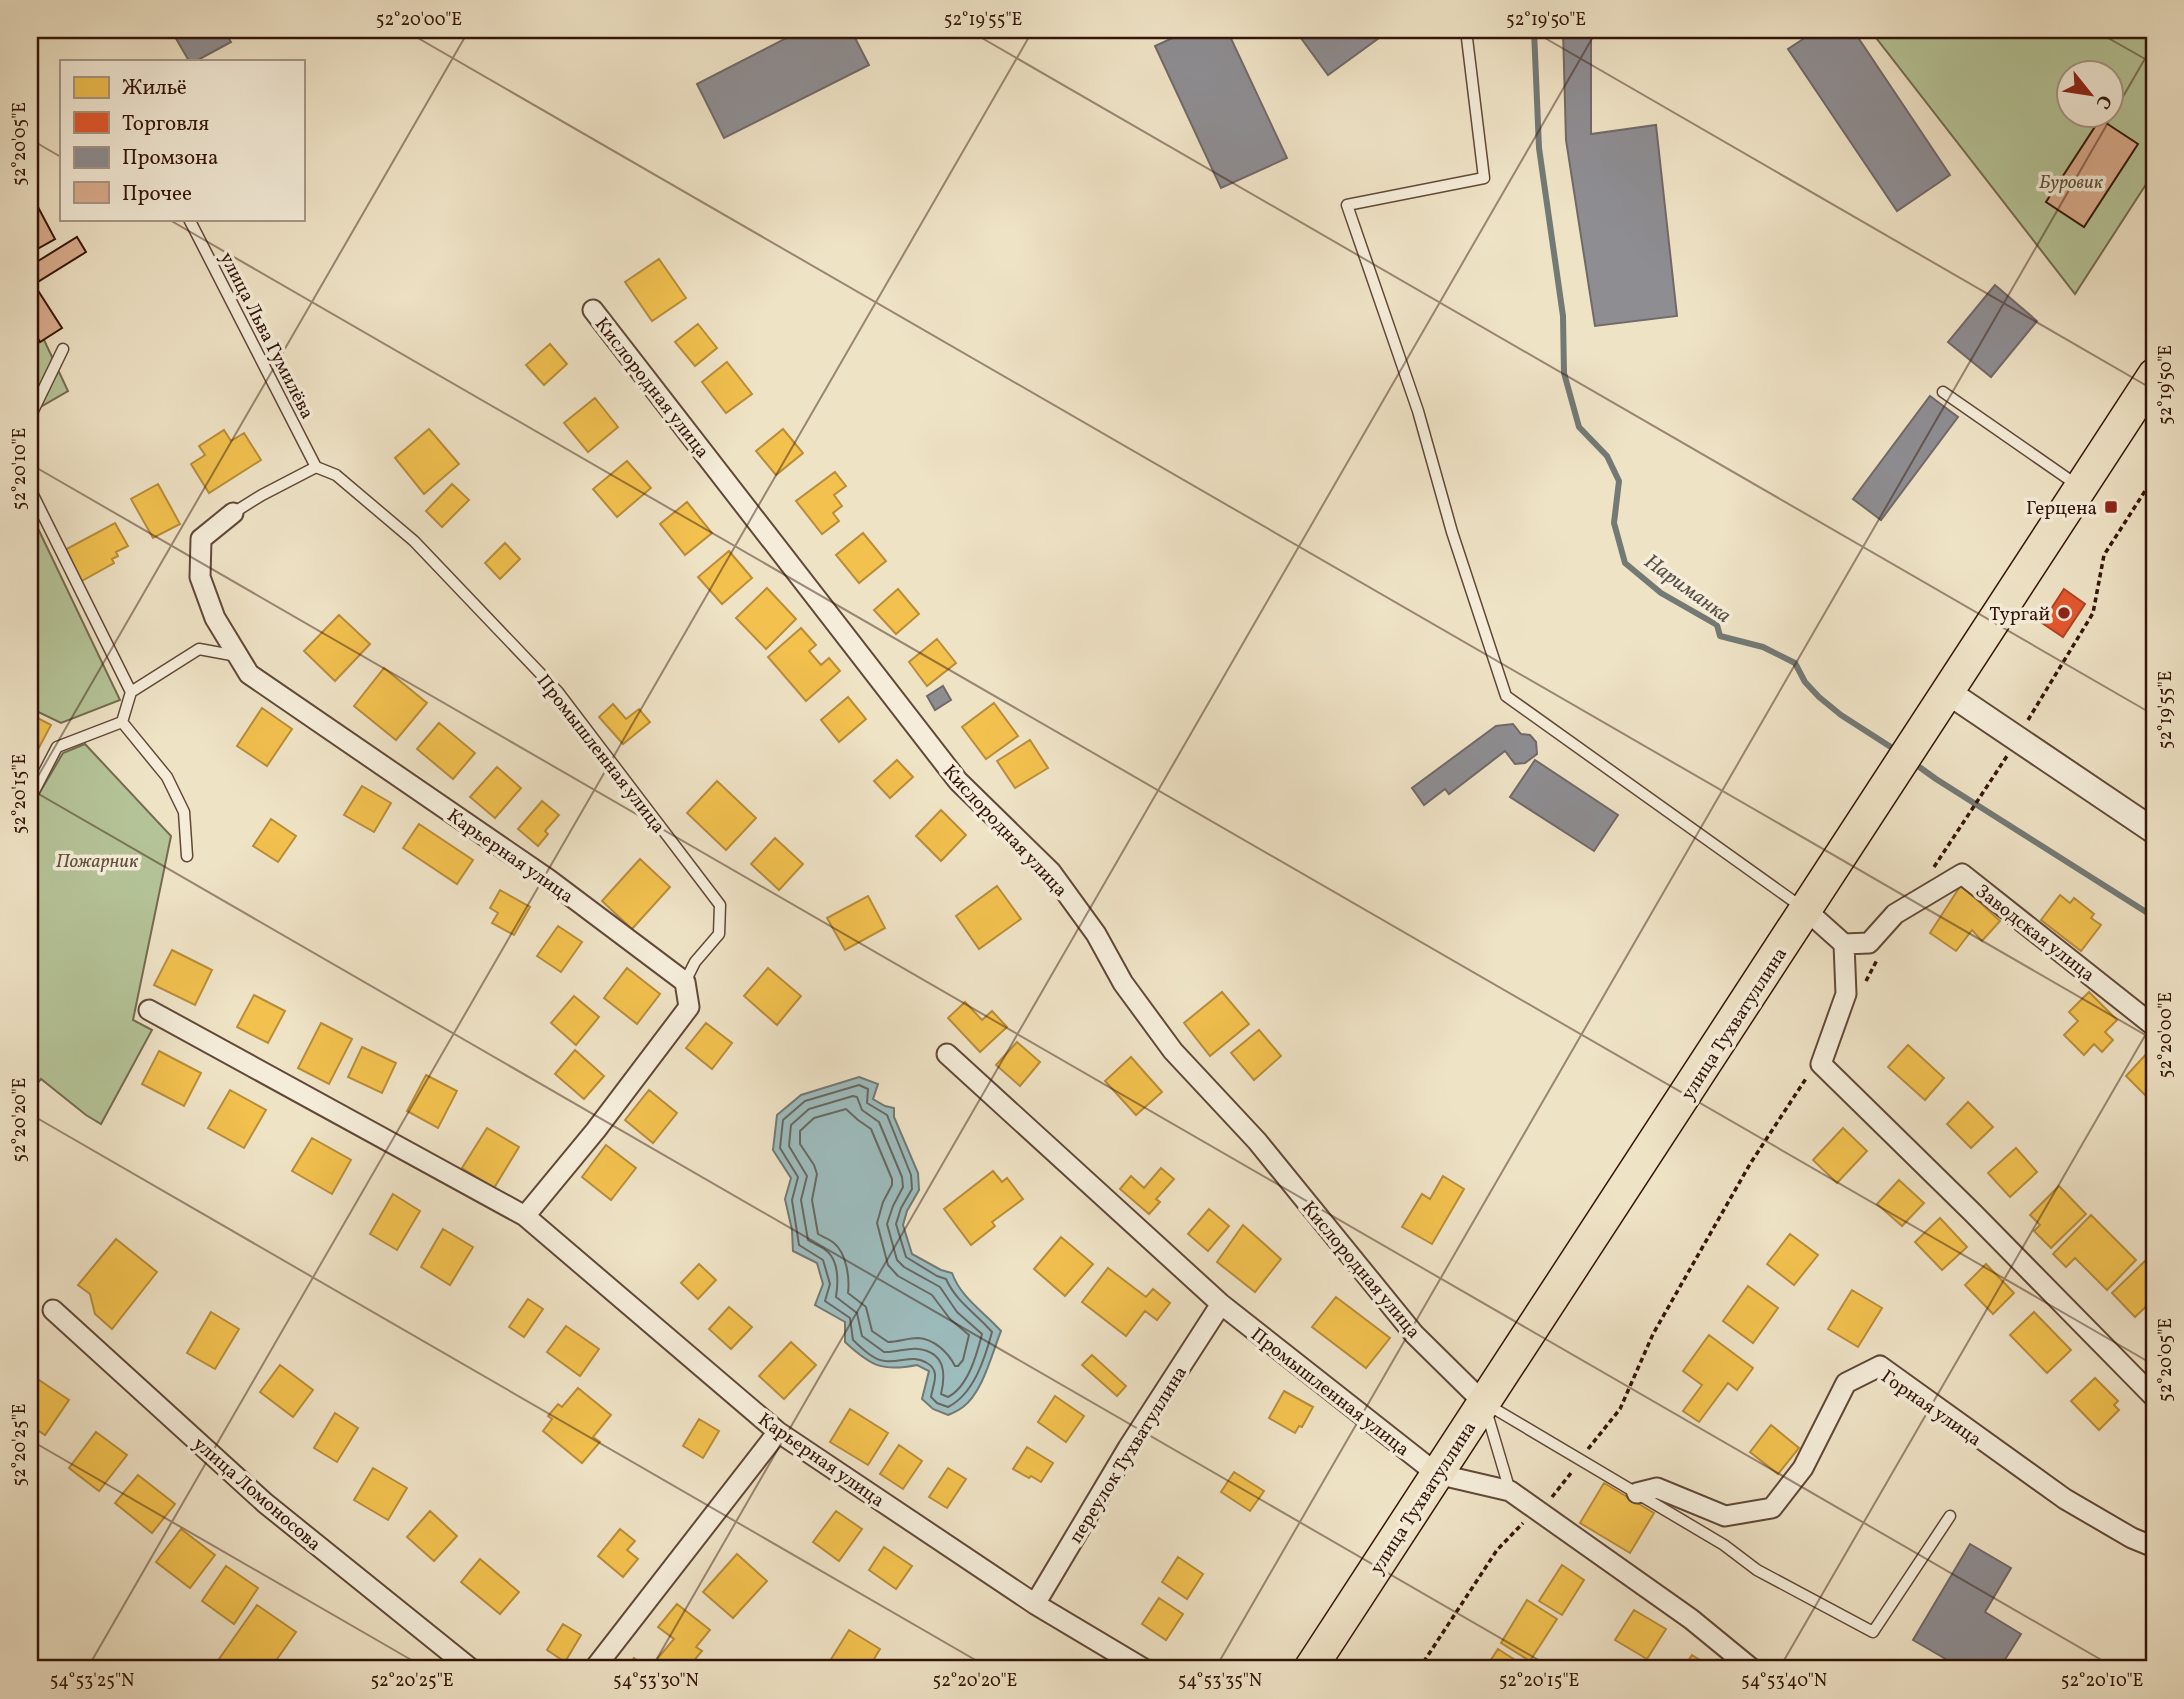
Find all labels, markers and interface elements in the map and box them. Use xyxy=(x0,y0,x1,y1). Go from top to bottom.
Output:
text: 52°20'00"E xyxy=(376,8,462,33)
text: 52°19'55"E xyxy=(944,8,1022,33)
text: 52°19'50"E xyxy=(1506,8,1586,33)
legend xyxy=(60,60,304,220)
north arrow xyxy=(2054,60,2124,130)
text: Жильё xyxy=(122,74,187,103)
text: С xyxy=(2089,90,2117,113)
text: 52°20'05"E xyxy=(8,102,33,186)
text: Торговля xyxy=(122,110,209,139)
text: Промзона xyxy=(122,144,218,173)
park label: Буровик xyxy=(2039,170,2104,196)
text: Прочее xyxy=(122,180,192,209)
street label: улица Льва Гумилёва xyxy=(213,248,320,424)
street label: Кислородная улица xyxy=(588,312,715,464)
text: 52°19'50"E xyxy=(2154,345,2179,425)
text: 52°20'10"E xyxy=(8,428,33,510)
place label: Герцена xyxy=(2026,496,2097,522)
marker: Герцена xyxy=(2103,499,2119,515)
water label: Нариманка xyxy=(1638,548,1737,631)
place label: Тургай xyxy=(1989,602,2050,628)
marker: Тургай xyxy=(2056,605,2072,621)
street label: Промышленная улица xyxy=(530,669,671,839)
text: 52°19'55"E xyxy=(2154,671,2179,749)
text: 52°20'15"E xyxy=(8,753,33,834)
street label: Кислородная улица xyxy=(936,760,1073,903)
street label: Карьерная улица xyxy=(441,803,578,910)
park label: Пожарник xyxy=(56,849,139,875)
street label: Заводская улица xyxy=(1970,879,2100,988)
street label: улица Тухватуллина xyxy=(1675,943,1794,1106)
text: 52°20'00"E xyxy=(2154,992,2179,1078)
text: 52°20'20"E xyxy=(8,1077,33,1162)
street label: Кислородная улица xyxy=(1295,1196,1426,1345)
text: 52°20'05"E xyxy=(2154,1318,2179,1402)
street label: Промышленная улица xyxy=(1245,1322,1415,1463)
street label: переулок Тухватуллина xyxy=(1063,1361,1194,1549)
street label: Горная улица xyxy=(1875,1364,1986,1453)
text: 52°20'25"E xyxy=(8,1403,33,1487)
street label: Карьерная улица xyxy=(752,1407,889,1514)
street label: улица Тухватуллина xyxy=(1364,1417,1483,1580)
street label: улица Ломоносова xyxy=(187,1432,326,1557)
text: 54°53'25"N xyxy=(50,1669,134,1694)
text: 52°20'25"E xyxy=(370,1669,454,1694)
text: 54°53'30"N xyxy=(613,1669,699,1694)
text: 52°20'20"E xyxy=(933,1669,1018,1694)
text: 54°53'35"N xyxy=(1178,1669,1262,1694)
text: 52°20'15"E xyxy=(1499,1669,1580,1694)
text: 54°53'40"N xyxy=(1741,1669,1827,1694)
text: 52°20'10"E xyxy=(2061,1669,2143,1694)

